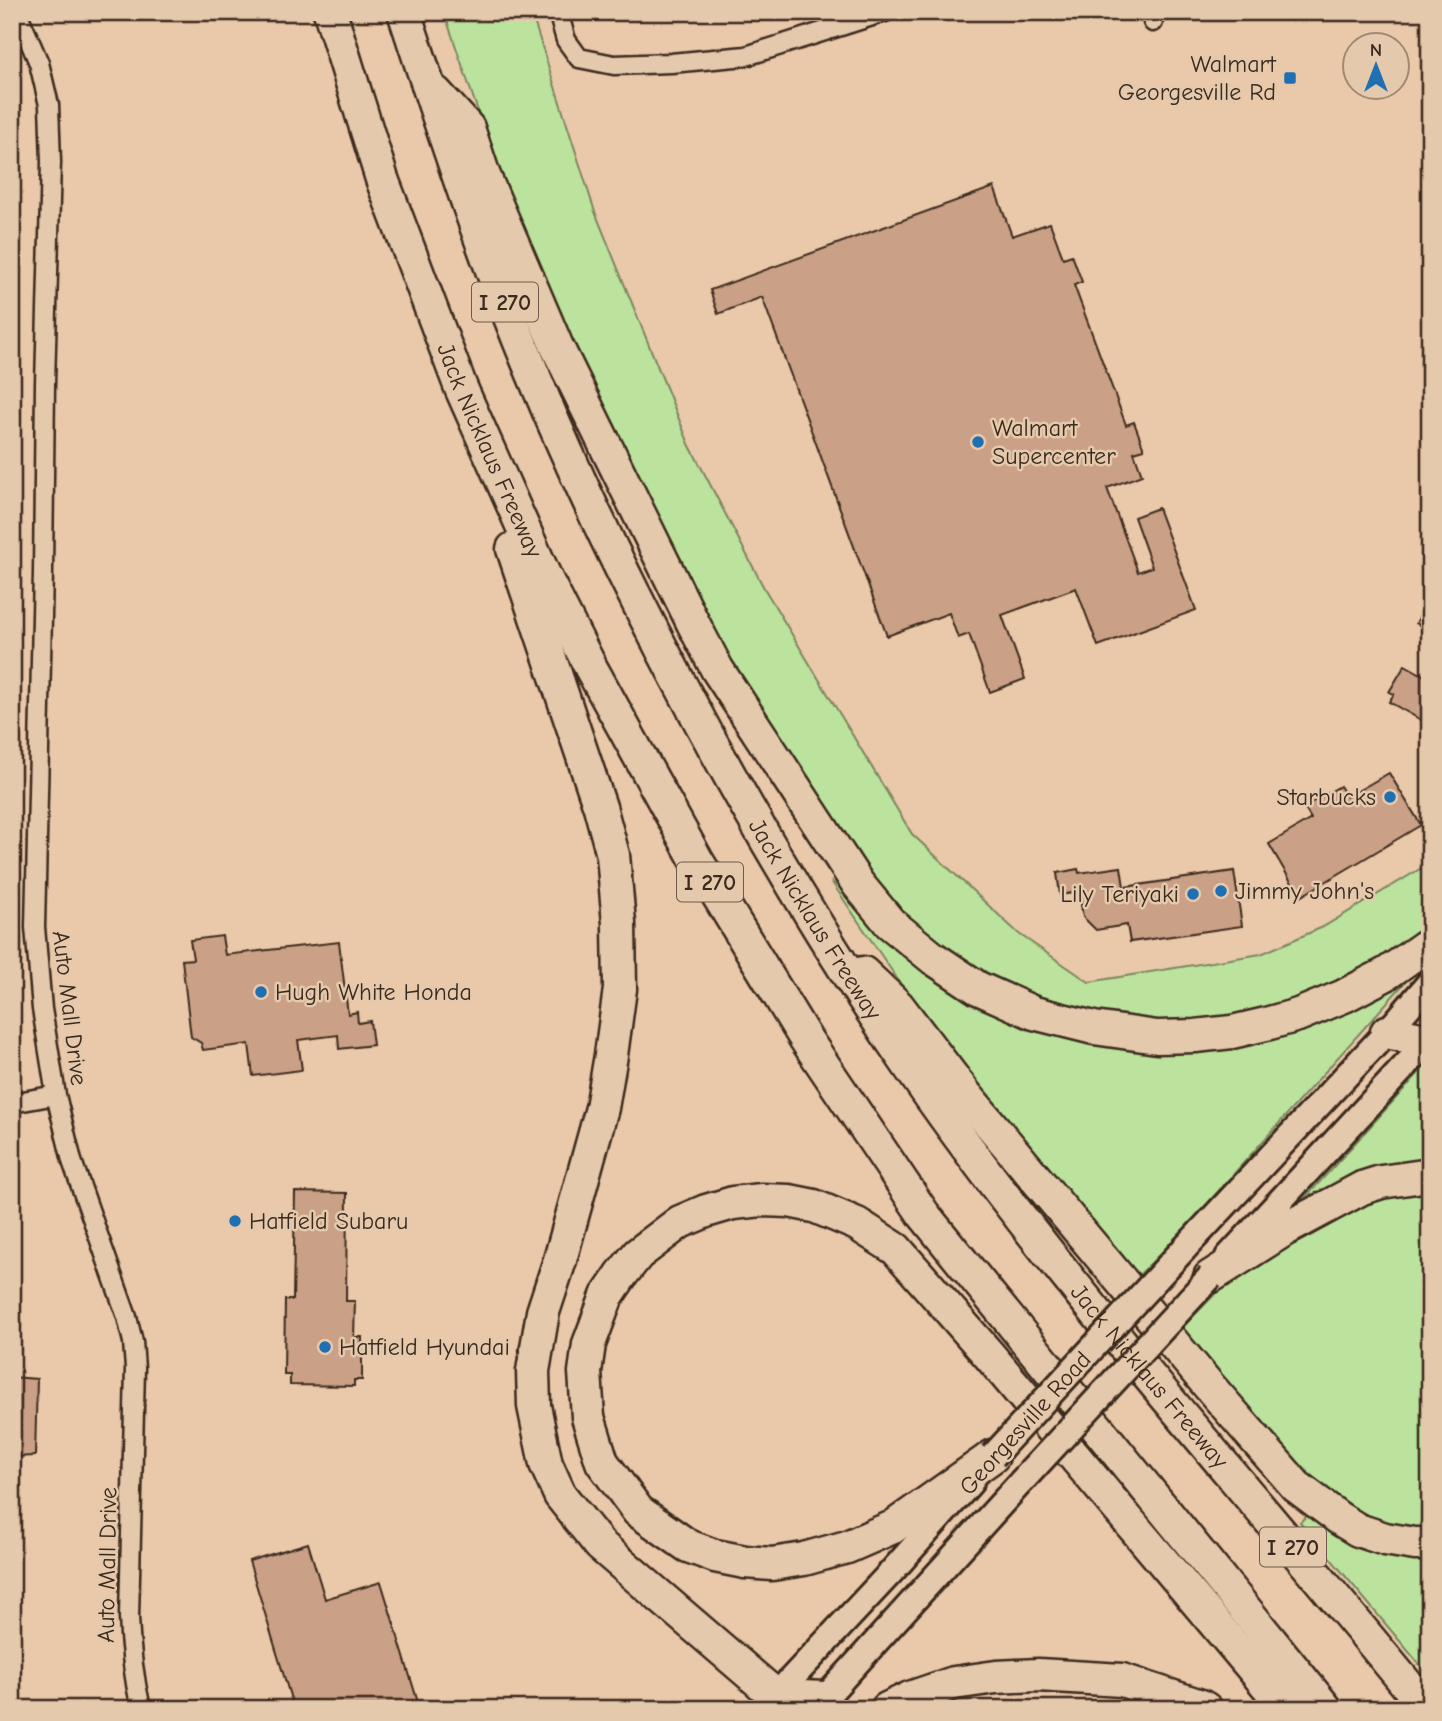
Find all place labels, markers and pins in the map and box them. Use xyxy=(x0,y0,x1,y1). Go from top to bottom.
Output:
place label: Walmart Georgesville Rd xyxy=(1118,50,1277,106)
marker: Walmart Georgesville Rd xyxy=(1282,70,1298,86)
place label: Walmart Supercenter xyxy=(992,414,1116,470)
marker: Walmart Supercenter xyxy=(970,434,986,450)
place label: Starbucks xyxy=(1276,783,1376,811)
marker: Starbucks xyxy=(1382,789,1398,805)
place label: Jimmy John's xyxy=(1235,877,1374,905)
place label: Lily Teriyaki xyxy=(1060,880,1179,908)
marker: Jimmy John's xyxy=(1213,883,1229,899)
marker: Lily Teriyaki xyxy=(1185,886,1201,902)
place label: Hugh White Honda xyxy=(275,978,472,1006)
marker: Hugh White Honda xyxy=(253,984,269,1000)
place label: Hatfield Subaru xyxy=(249,1207,408,1235)
marker: Hatfield Subaru xyxy=(227,1213,243,1229)
place label: Hatfield Hyundai xyxy=(339,1333,510,1361)
marker: Hatfield Hyundai xyxy=(317,1339,333,1355)

